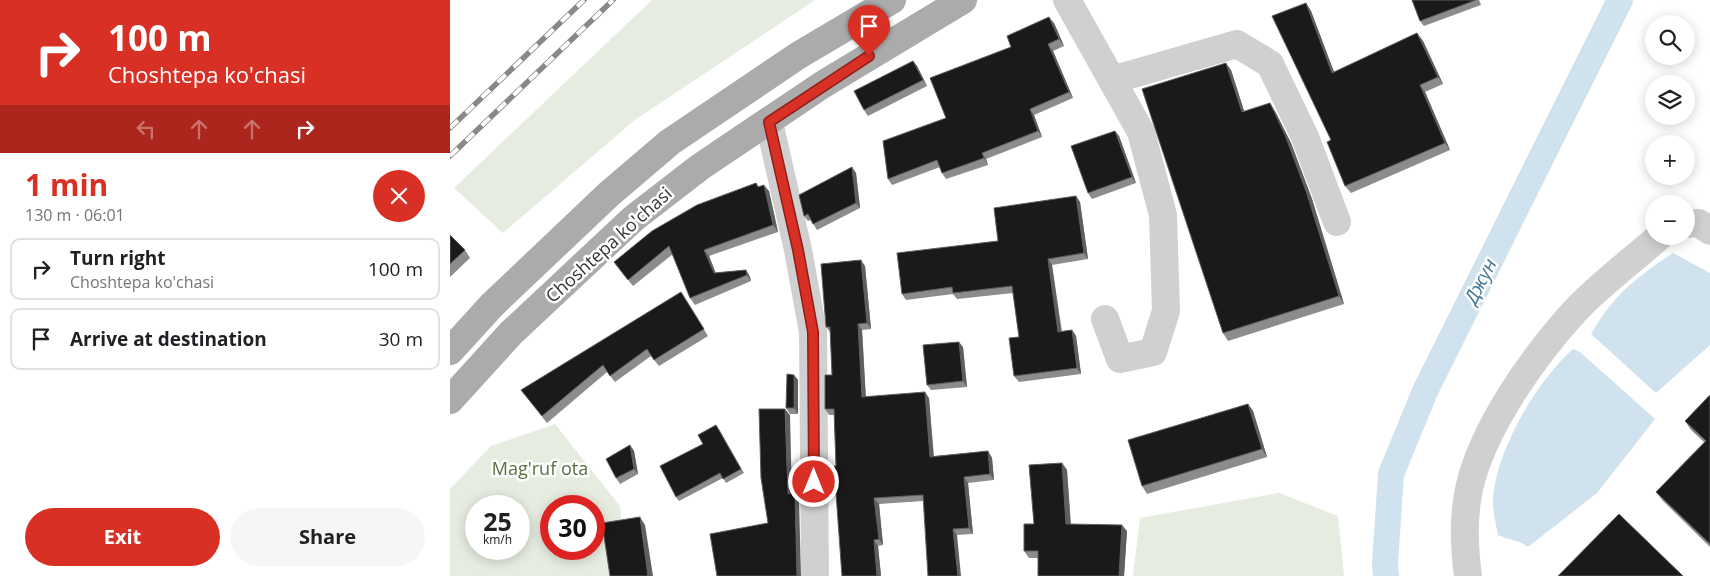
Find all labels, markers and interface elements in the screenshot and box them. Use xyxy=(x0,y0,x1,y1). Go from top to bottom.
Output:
pin xyxy=(848,5,890,56)
icon: arrive xyxy=(855,12,883,40)
text: 100 m xyxy=(108,14,212,61)
map controls xyxy=(1645,15,1695,245)
button: search xyxy=(1645,15,1695,65)
icon: right xyxy=(25,20,90,85)
text: Choshtepa ko'chasi xyxy=(108,59,306,89)
button: layers xyxy=(1645,75,1695,125)
icon: left xyxy=(132,115,160,143)
icon: ahead xyxy=(185,115,213,143)
icon: ahead xyxy=(238,115,266,143)
icon: right xyxy=(291,115,319,143)
button: + xyxy=(1645,135,1695,185)
text: 1 min xyxy=(25,164,108,205)
button: close xyxy=(373,170,425,222)
street label: Choshtepa ko'chasi xyxy=(540,181,677,307)
button: − xyxy=(1645,195,1695,245)
text: 130 m · 06:01 xyxy=(25,204,125,226)
text: Turn right xyxy=(70,245,165,271)
water label: Джун xyxy=(1457,254,1502,310)
icon: right xyxy=(27,255,55,283)
text: 100 m xyxy=(368,256,423,282)
text: Choshtepa ko'chasi xyxy=(70,271,214,293)
icon: arrive xyxy=(27,325,55,353)
text: Arrive at destination xyxy=(70,326,267,352)
text: 30 m xyxy=(379,326,423,352)
position arrow xyxy=(787,455,839,507)
park label: Mag'ruf ota xyxy=(492,456,588,480)
speed limit sign: 30 xyxy=(540,495,605,560)
text: 25 xyxy=(483,504,512,538)
button: Exit xyxy=(25,508,220,566)
button: Share xyxy=(230,508,425,566)
text: km/h xyxy=(483,531,512,548)

